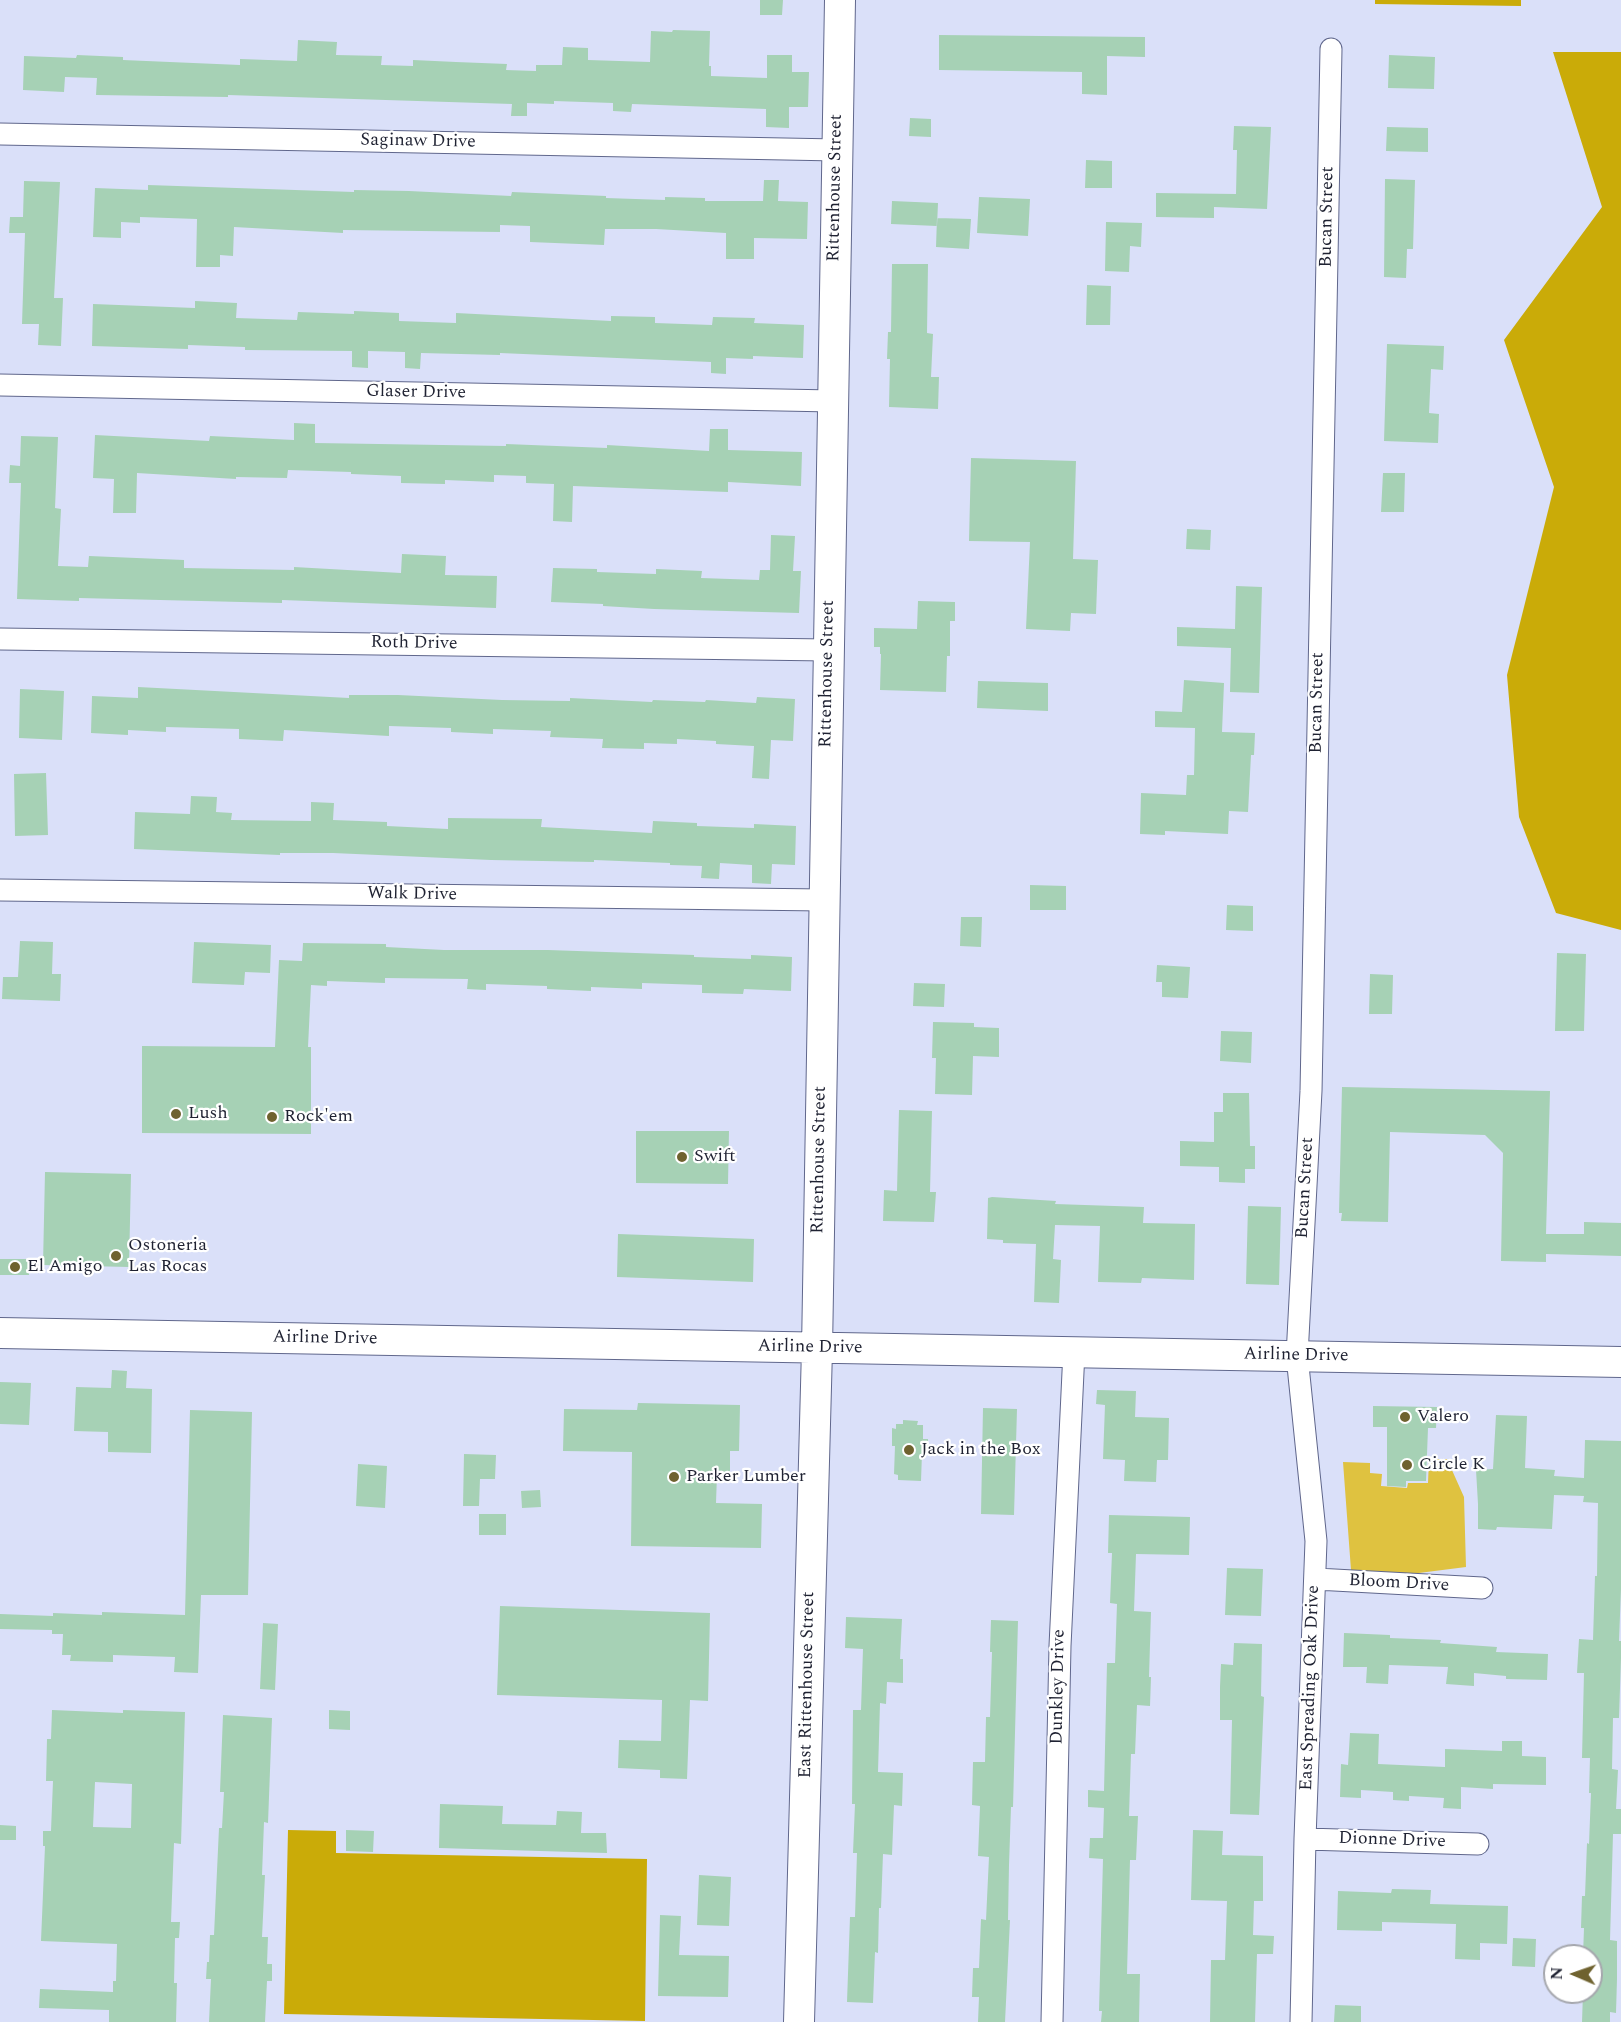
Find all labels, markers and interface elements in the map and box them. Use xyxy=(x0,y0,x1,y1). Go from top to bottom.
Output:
street label: Rittenhouse Street xyxy=(824,114,848,262)
street label: Saginaw Drive xyxy=(360,130,476,154)
street label: Bucan Street xyxy=(1316,166,1340,268)
street label: Glaser Drive xyxy=(366,381,466,405)
street label: Rittenhouse Street xyxy=(816,600,840,748)
street label: Roth Drive xyxy=(370,632,458,656)
street label: Bucan Street xyxy=(1306,652,1330,754)
street label: Walk Drive xyxy=(367,883,457,907)
street label: Rittenhouse Street xyxy=(808,1086,832,1234)
place label: Lush xyxy=(188,1103,228,1125)
place label: Rock'em xyxy=(284,1106,353,1128)
marker: Lush xyxy=(169,1107,183,1121)
marker: Rock'em xyxy=(265,1110,279,1124)
street label: Bucan Street xyxy=(1293,1137,1319,1239)
place label: Swift xyxy=(694,1146,736,1168)
marker: Swift xyxy=(675,1150,689,1164)
place label: Ostoneria Las Rocas xyxy=(128,1235,207,1278)
marker: Ostoneria Las Rocas xyxy=(109,1249,123,1263)
place label: El Amigo xyxy=(27,1256,102,1278)
marker: El Amigo xyxy=(8,1260,22,1274)
street label: Airline Drive xyxy=(272,1327,378,1351)
street label: Airline Drive xyxy=(757,1336,863,1360)
street label: Airline Drive xyxy=(1243,1344,1349,1368)
place label: Valero xyxy=(1417,1406,1469,1428)
marker: Valero xyxy=(1398,1410,1412,1424)
place label: Jack in the Box xyxy=(921,1439,1041,1461)
marker: Jack in the Box xyxy=(902,1443,916,1457)
place label: Circle K xyxy=(1419,1454,1485,1476)
marker: Circle K xyxy=(1400,1458,1414,1472)
place label: Parker Lumber xyxy=(686,1466,806,1488)
marker: Parker Lumber xyxy=(667,1470,681,1484)
street label: Bloom Drive xyxy=(1348,1571,1450,1597)
street label: East Spreading Oak Drive xyxy=(1297,1585,1325,1791)
street label: East Rittenhouse Street xyxy=(796,1591,820,1779)
street label: Dunkley Drive xyxy=(1047,1629,1071,1745)
street label: Dionne Drive xyxy=(1338,1828,1446,1854)
north arrow xyxy=(1543,1944,1603,2004)
text: N xyxy=(1545,1966,1569,1980)

